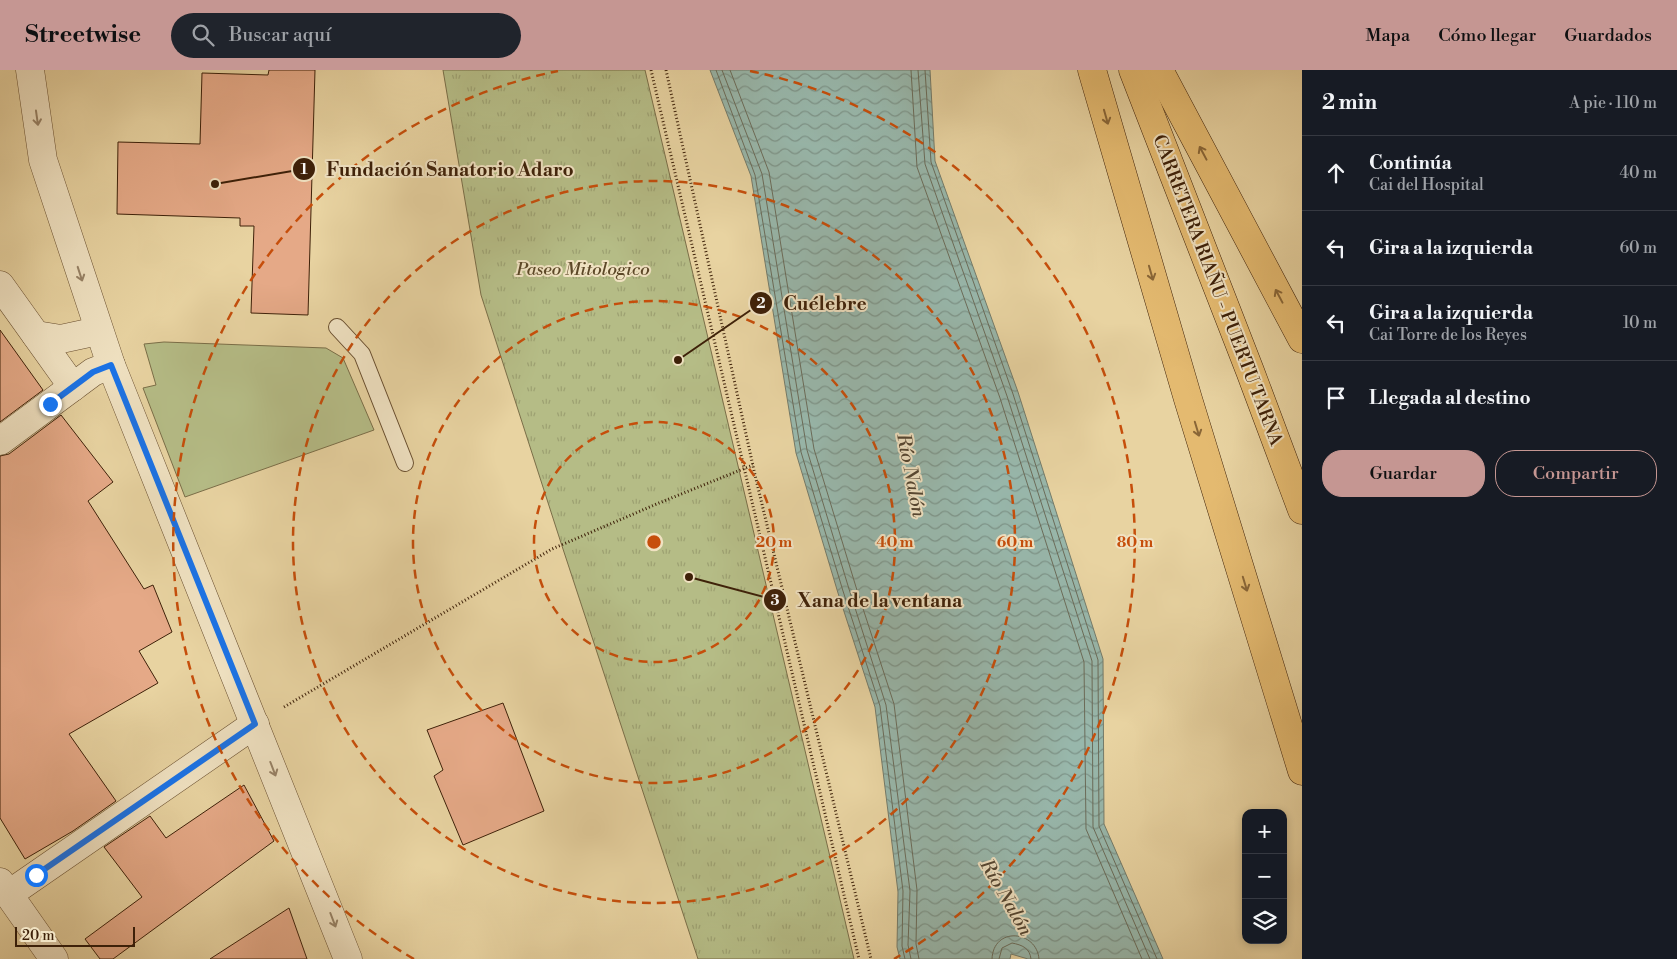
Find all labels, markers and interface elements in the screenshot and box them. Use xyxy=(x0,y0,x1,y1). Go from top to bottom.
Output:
search box xyxy=(171,13,521,58)
text: Streetwise xyxy=(25,20,141,50)
icon: search xyxy=(189,21,217,49)
text: Buscar aquí xyxy=(229,23,331,47)
text: Mapa xyxy=(1366,24,1410,47)
text: Cómo llegar xyxy=(1438,24,1536,47)
text: Guardados xyxy=(1564,24,1652,47)
text: 2 min xyxy=(1322,90,1377,116)
text: A pie · 110 m xyxy=(1569,93,1657,113)
one-way arrow xyxy=(1101,108,1111,124)
one-way arrow xyxy=(32,110,42,126)
street label: CARRETERA RIAÑU - PUERTU TARNA xyxy=(1147,131,1289,450)
one-way arrow xyxy=(1198,145,1208,160)
text: Continúa xyxy=(1369,151,1452,175)
callout: Fundación Sanatorio Adaro xyxy=(292,152,584,186)
text: Fundación Sanatorio Adaro xyxy=(326,158,574,182)
icon: ahead xyxy=(1322,159,1350,187)
text: 1 xyxy=(300,160,308,179)
text: 40 m xyxy=(1620,163,1657,183)
text: Cai del Hospital xyxy=(1369,175,1484,195)
icon: left xyxy=(1322,234,1350,262)
text: Gira a la izquierda xyxy=(1369,236,1533,260)
text: 60 m xyxy=(1619,238,1657,258)
park label: Paseo Mitologico xyxy=(515,258,650,281)
one-way arrow xyxy=(1147,264,1157,280)
one-way arrow xyxy=(76,266,86,282)
callout: Cuélebre xyxy=(749,286,877,320)
one-way arrow xyxy=(1274,289,1283,304)
text: Cuélebre xyxy=(783,292,867,316)
text: 2 xyxy=(756,294,766,313)
text: Gira a la izquierda xyxy=(1369,301,1533,325)
icon: left xyxy=(1322,309,1350,337)
text: 10 m xyxy=(1623,313,1657,333)
text: Cai Torre de los Reyes xyxy=(1369,325,1527,345)
icon: arrive xyxy=(1322,384,1350,412)
text: Llegada al destino xyxy=(1369,386,1531,410)
route end xyxy=(39,393,62,416)
one-way arrow xyxy=(1193,420,1203,436)
water label: Río Nalón xyxy=(891,430,931,519)
button: Guardar xyxy=(1322,450,1485,497)
button: Compartir xyxy=(1495,450,1657,497)
centre of rings xyxy=(645,533,663,551)
text: 20 m xyxy=(756,533,793,552)
text: 40 m xyxy=(876,533,914,552)
text: 60 m xyxy=(997,533,1034,552)
text: 80 m xyxy=(1117,533,1154,552)
one-way arrow xyxy=(1240,576,1250,592)
callout: Xana de la ventana xyxy=(762,583,972,617)
text: Xana de la ventana xyxy=(797,589,963,613)
text: 3 xyxy=(770,591,780,610)
one-way arrow xyxy=(269,761,278,776)
map controls xyxy=(1242,809,1287,944)
button: + xyxy=(1242,809,1287,854)
water label: Río Nalón xyxy=(974,854,1038,940)
button: − xyxy=(1242,854,1287,899)
route start xyxy=(25,864,48,887)
button: layers xyxy=(1242,899,1287,944)
one-way arrow xyxy=(329,913,338,928)
scale bar xyxy=(15,924,135,947)
text: 20 m xyxy=(22,927,54,945)

